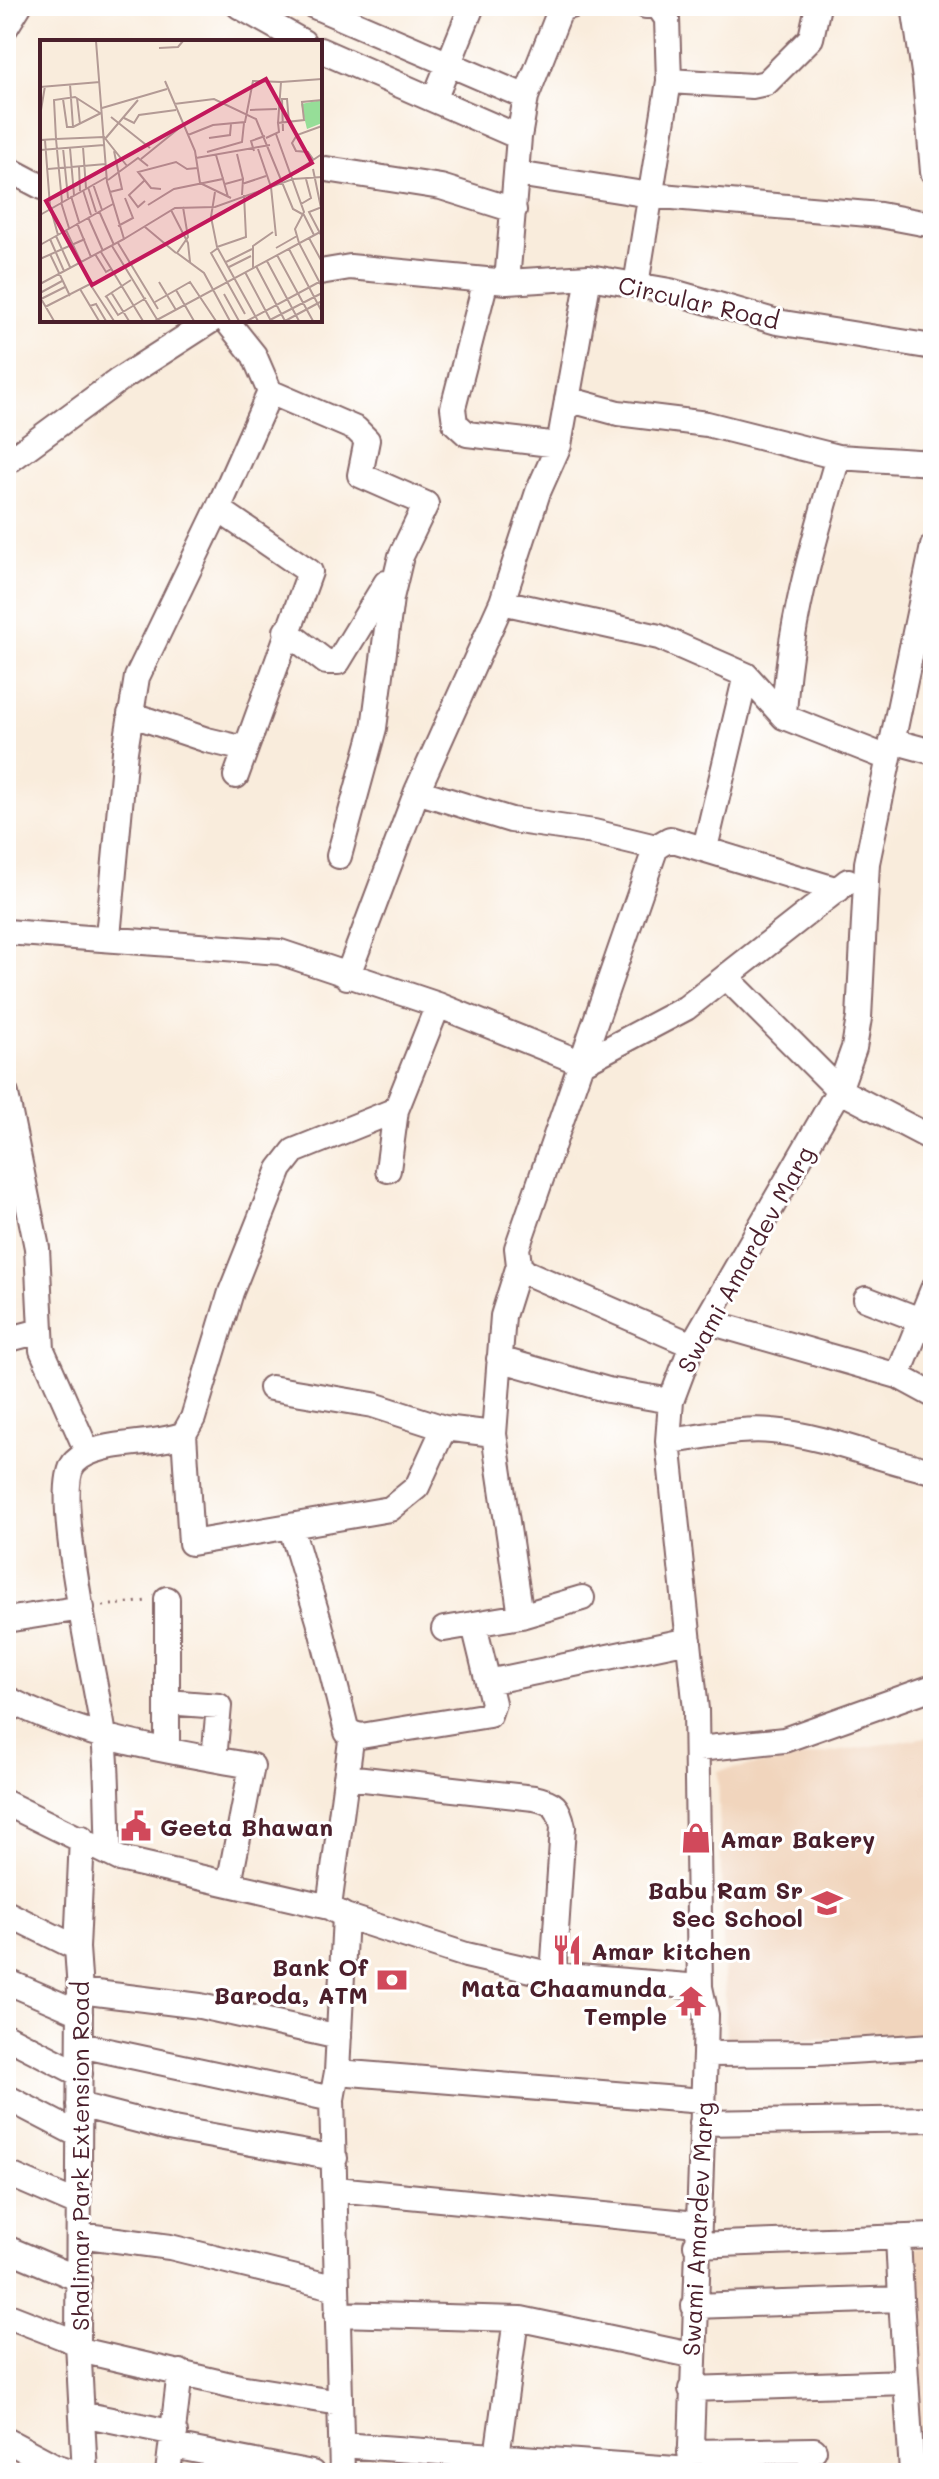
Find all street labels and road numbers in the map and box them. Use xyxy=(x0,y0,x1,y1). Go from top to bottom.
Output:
street label: Circular Road xyxy=(615,268,783,336)
street label: Swami Amardev Marg xyxy=(670,1140,820,1378)
street label: Shalimar Park Extension Road xyxy=(64,1981,95,2331)
street label: Swami Amardev Marg xyxy=(675,2101,719,2357)

